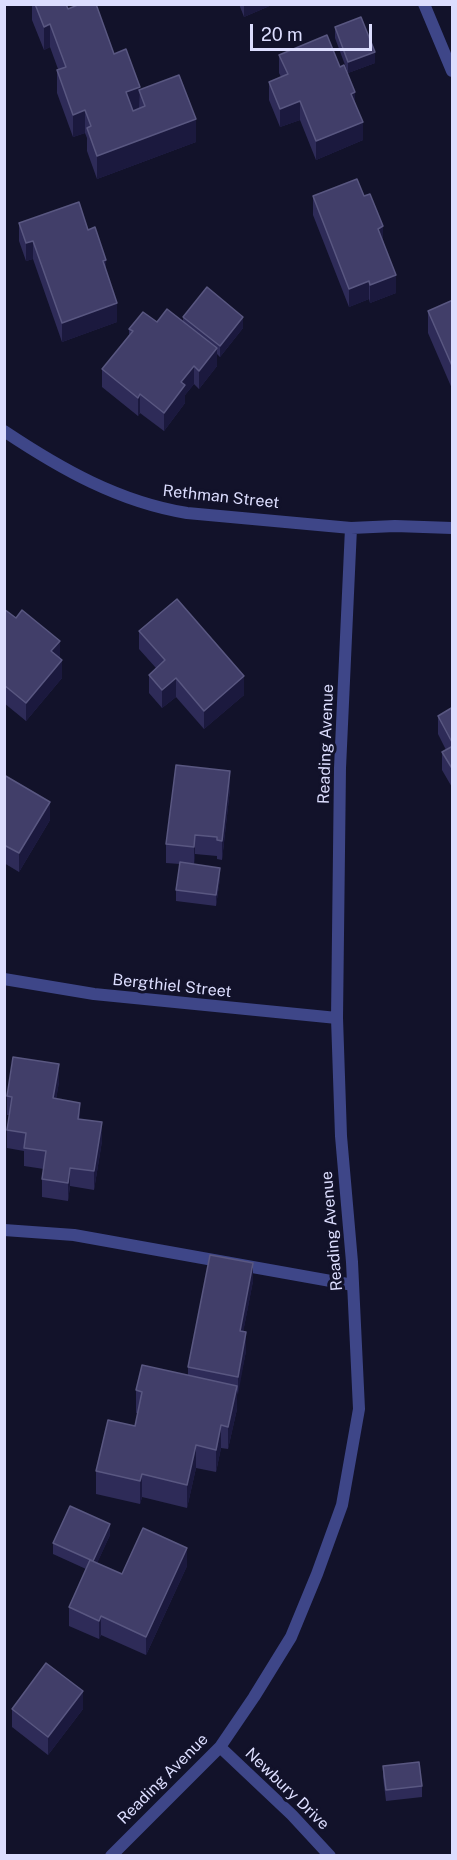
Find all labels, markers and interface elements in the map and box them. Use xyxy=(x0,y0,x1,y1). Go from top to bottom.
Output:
scale bar xyxy=(253,12,374,50)
text: 20 m xyxy=(261,24,303,45)
street label: Rethman Street xyxy=(162,481,280,513)
street label: Reading Avenue xyxy=(314,684,338,804)
street label: Bergthiel Street xyxy=(111,970,233,1002)
street label: Reading Avenue xyxy=(317,1170,347,1292)
street label: Reading Avenue xyxy=(114,1730,212,1828)
street label: Newbury Drive xyxy=(241,1744,333,1834)

